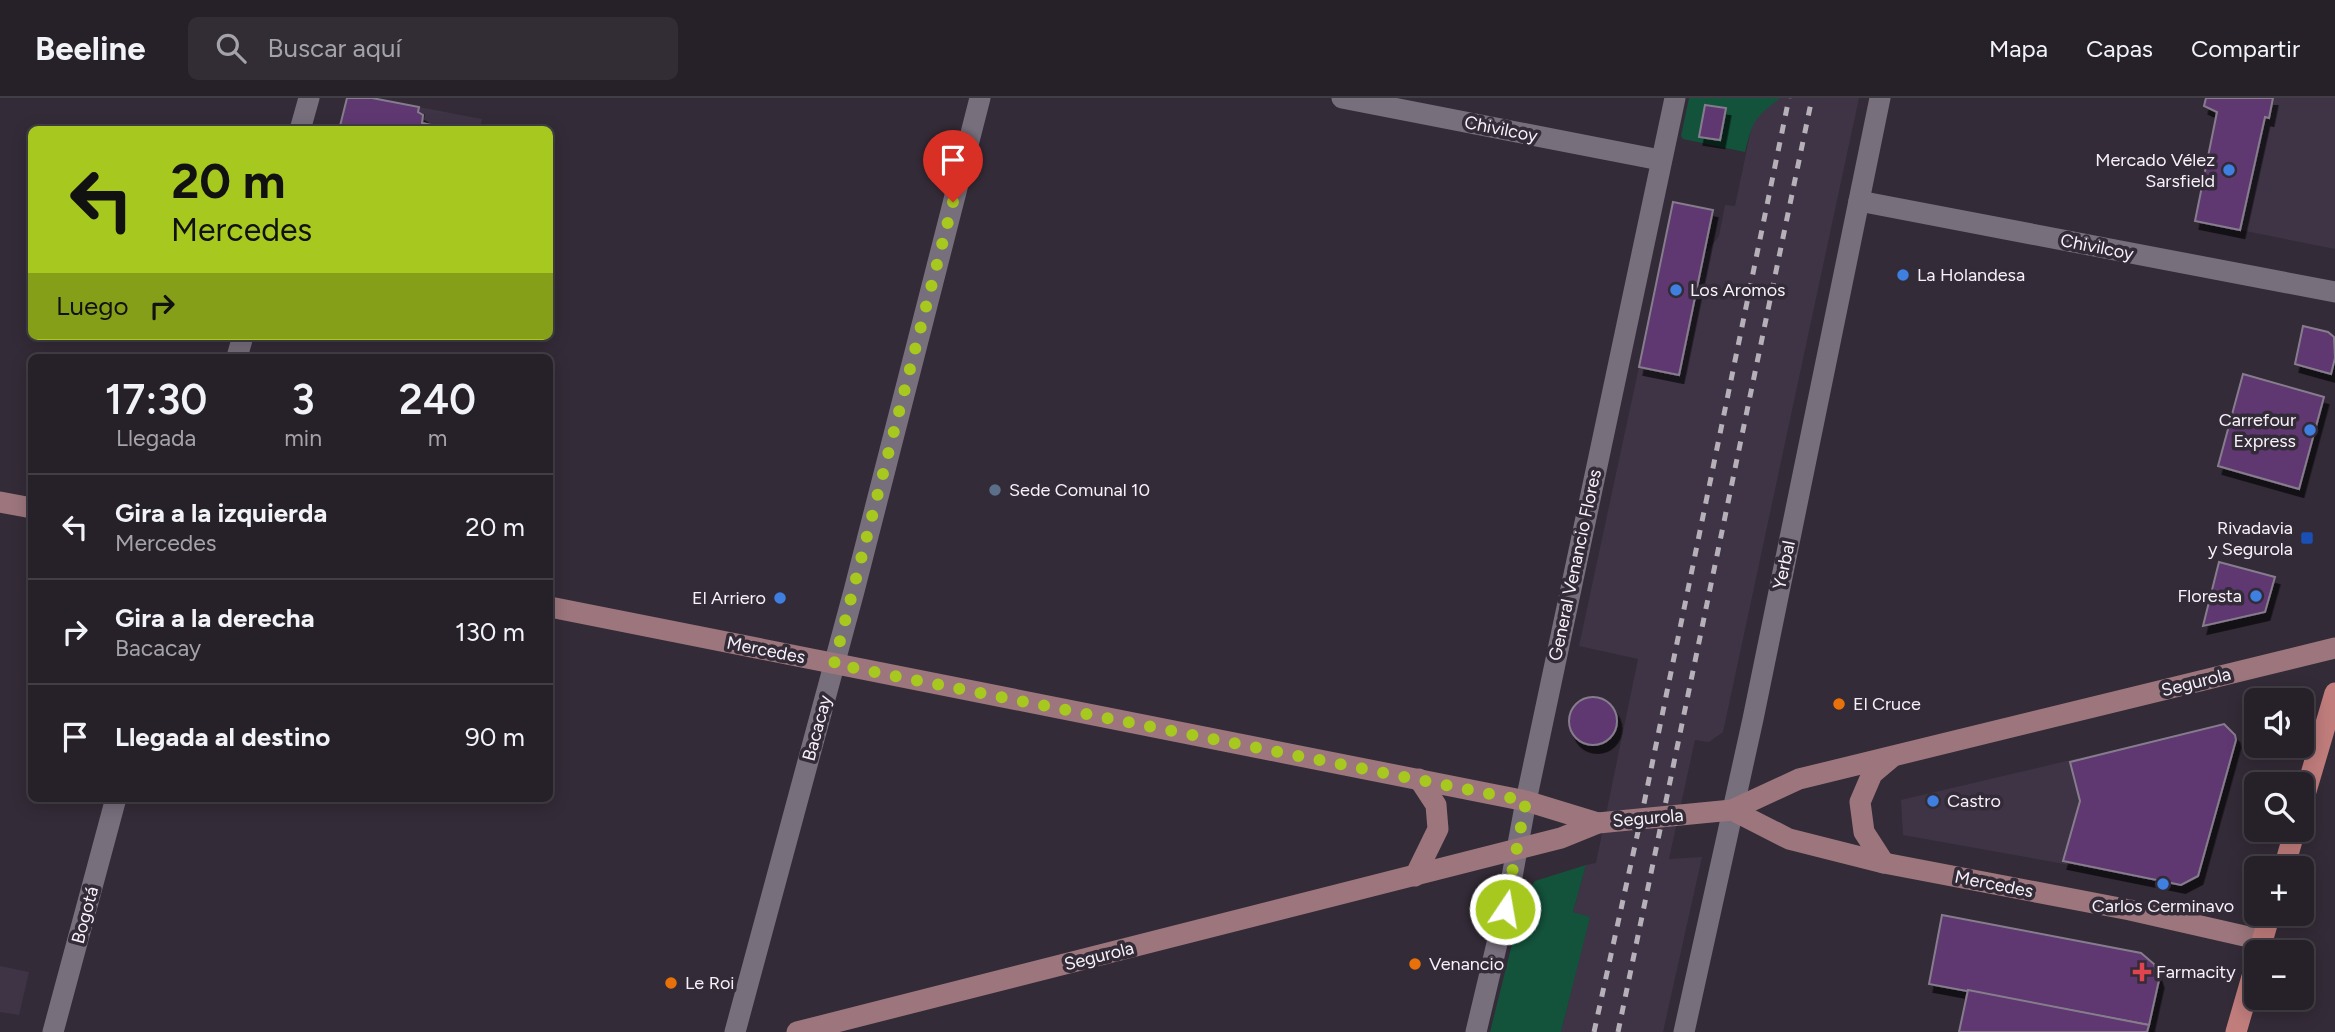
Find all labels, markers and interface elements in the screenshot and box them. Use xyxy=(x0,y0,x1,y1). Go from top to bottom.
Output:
search box xyxy=(188,17,678,80)
text: Beeline xyxy=(35,29,146,68)
icon: search xyxy=(212,29,250,67)
text: Buscar aquí xyxy=(268,32,401,64)
text: Mapa xyxy=(1989,34,2048,63)
text: Capas xyxy=(2086,34,2153,63)
text: Compartir xyxy=(2191,34,2300,63)
street label: Chivilcoy xyxy=(1463,111,1540,147)
pin xyxy=(923,130,983,202)
icon: arrive xyxy=(934,141,972,179)
place label: Mercado Vélez Sarsfield xyxy=(2095,149,2215,192)
text: 20 m xyxy=(171,151,286,210)
icon: left xyxy=(56,154,147,245)
marker: Mercado Vélez Sarsfield xyxy=(2221,162,2237,178)
text: Mercedes xyxy=(171,211,312,249)
street label: Chivilcoy xyxy=(2059,229,2136,265)
place label: La Holandesa xyxy=(1917,264,2025,286)
marker: La Holandesa xyxy=(1895,267,1911,283)
place label: Los Aromos xyxy=(1690,279,1786,301)
marker: Los Aromos xyxy=(1668,282,1684,298)
icon: right xyxy=(143,287,181,325)
text: Luego xyxy=(56,290,129,322)
text: 17:30 xyxy=(105,374,207,425)
text: 3 xyxy=(292,374,315,425)
text: 240 xyxy=(399,374,476,425)
place label: Carrefour Express xyxy=(2219,409,2296,452)
marker: Carrefour Express xyxy=(2302,422,2318,438)
text: Llegada xyxy=(116,424,196,452)
text: min xyxy=(284,424,322,452)
text: m xyxy=(428,424,447,452)
street label: General Venancio Flores xyxy=(1544,467,1606,663)
place label: Sede Comunal 10 xyxy=(1009,479,1150,501)
marker: Sede Comunal 10 xyxy=(987,482,1003,498)
text: Gira a la izquierda xyxy=(115,497,327,529)
icon: left xyxy=(56,508,94,546)
text: 20 m xyxy=(465,511,525,543)
place label: Rivadavia y Segurola xyxy=(2208,517,2293,560)
text: Mercedes xyxy=(115,529,217,557)
marker: Rivadavia y Segurola xyxy=(2299,530,2315,546)
street label: Yerbal xyxy=(1768,539,1800,591)
place label: Floresta xyxy=(2178,585,2242,607)
place label: El Arriero xyxy=(692,587,766,609)
marker: Floresta xyxy=(2248,588,2264,604)
marker: El Arriero xyxy=(772,590,788,606)
text: Gira a la derecha xyxy=(115,602,315,634)
icon: right xyxy=(56,613,94,651)
text: 130 m xyxy=(455,616,525,648)
street label: Mercedes xyxy=(725,632,807,668)
text: Bacacay xyxy=(115,634,201,662)
street label: Segurola xyxy=(2159,663,2233,701)
map controls xyxy=(2244,688,2314,1010)
button: sound xyxy=(2244,688,2314,758)
street label: Bacacay xyxy=(798,692,836,763)
place label: El Cruce xyxy=(1853,693,1921,715)
marker: El Cruce xyxy=(1831,696,1847,712)
icon: arrive xyxy=(56,718,94,756)
text: Llegada al destino xyxy=(115,721,330,753)
text: 90 m xyxy=(465,721,525,753)
button: search xyxy=(2244,772,2314,842)
place label: Castro xyxy=(1947,790,2001,812)
marker: Castro xyxy=(1925,793,1941,809)
street label: Segurola xyxy=(1612,804,1684,832)
button: + xyxy=(2244,856,2314,926)
street label: Mercedes xyxy=(1953,866,2035,902)
position arrow xyxy=(1468,872,1542,946)
marker: Carlos Cerminavo xyxy=(2155,876,2171,892)
street label: Bogotá xyxy=(67,884,103,946)
place label: Carlos Cerminavo xyxy=(2092,895,2234,917)
street label: Segurola xyxy=(1062,937,1136,975)
button: − xyxy=(2244,940,2314,1010)
place label: Venancio xyxy=(1429,953,1504,975)
marker: Venancio xyxy=(1407,956,1423,972)
place label: Farmacity xyxy=(2156,961,2236,983)
marker: Farmacity xyxy=(2134,964,2150,980)
place label: Le Roi xyxy=(685,972,735,994)
marker: Le Roi xyxy=(663,975,679,991)

